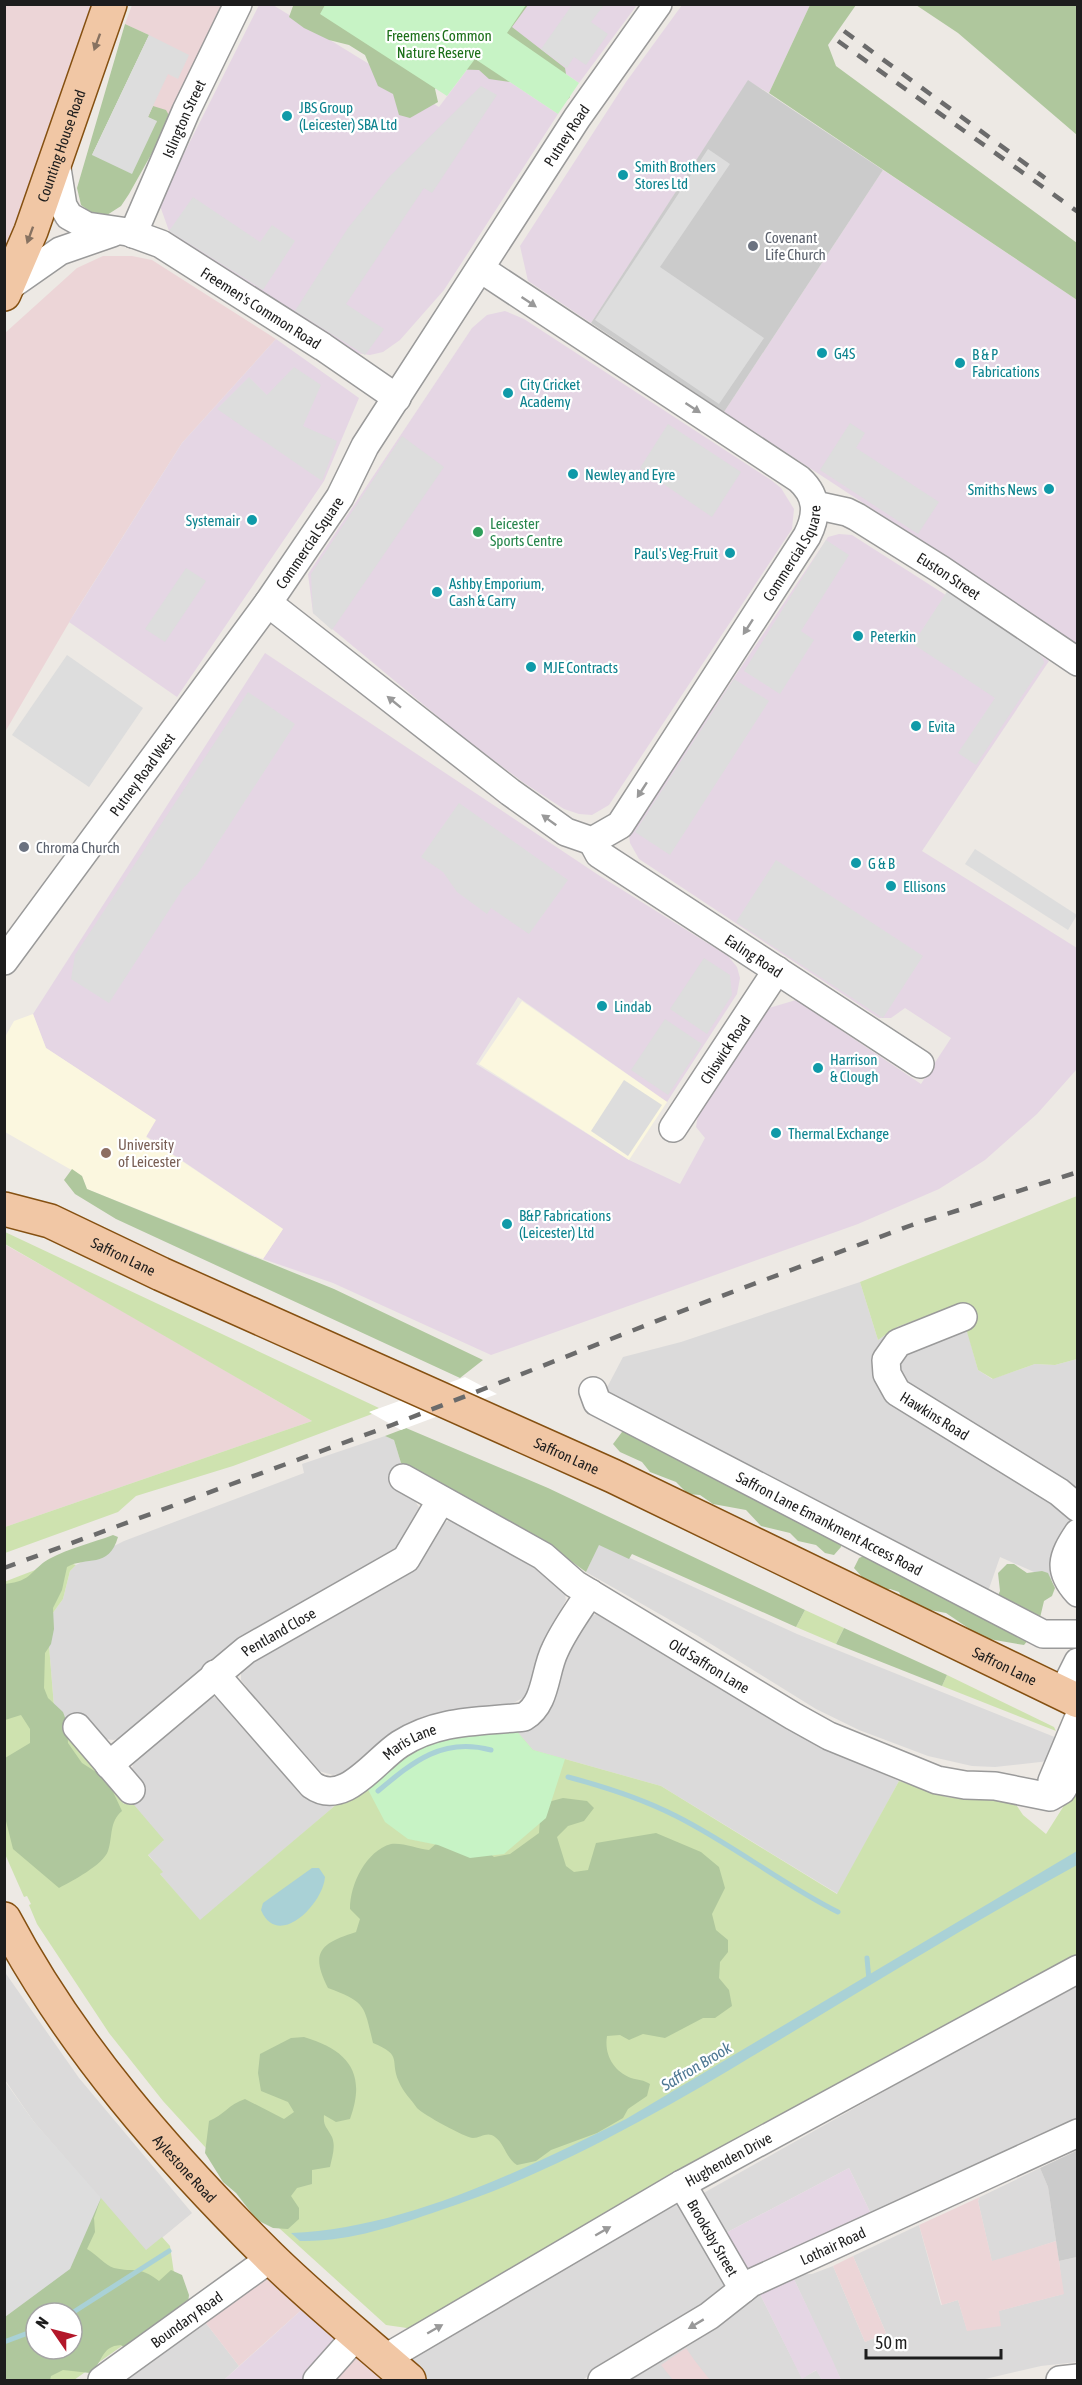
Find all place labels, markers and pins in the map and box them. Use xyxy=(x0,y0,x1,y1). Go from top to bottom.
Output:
place label: JBS Group (Leicester) SBA Ltd xyxy=(299,99,397,133)
marker: JBS Group (Leicester) SBA Ltd xyxy=(280,109,294,123)
place label: Smith Brothers Stores Ltd xyxy=(635,158,716,192)
marker: Smith Brothers Stores Ltd xyxy=(616,168,630,182)
place label: Covenant Life Church xyxy=(765,229,826,263)
marker: Covenant Life Church xyxy=(746,239,760,253)
place label: G4S xyxy=(834,345,855,362)
marker: G4S xyxy=(815,346,829,360)
place label: B & P Fabrications xyxy=(972,346,1040,380)
marker: B & P Fabrications xyxy=(953,356,967,370)
place label: City Cricket Academy xyxy=(520,376,580,410)
marker: City Cricket Academy xyxy=(501,386,515,400)
place label: Newley and Eyre xyxy=(585,466,676,483)
marker: Newley and Eyre xyxy=(566,467,580,481)
place label: Smiths News xyxy=(968,481,1037,498)
marker: Smiths News xyxy=(1042,482,1056,496)
place label: Systemair xyxy=(186,512,241,529)
marker: Systemair xyxy=(245,513,259,527)
place label: Leicester Sports Centre xyxy=(490,515,563,549)
marker: Leicester Sports Centre xyxy=(471,525,485,539)
place label: Paul's Veg-Fruit xyxy=(634,545,718,562)
marker: Paul's Veg-Fruit xyxy=(723,546,737,560)
place label: Ashby Emporium, Cash & Carry xyxy=(449,575,544,609)
marker: Ashby Emporium, Cash & Carry xyxy=(430,585,444,599)
place label: Peterkin xyxy=(870,628,916,645)
marker: Peterkin xyxy=(851,629,865,643)
place label: MJE Contracts xyxy=(543,659,618,676)
marker: MJE Contracts xyxy=(524,660,538,674)
place label: Evita xyxy=(928,718,955,735)
marker: Evita xyxy=(909,719,923,733)
place label: Chroma Church xyxy=(36,839,120,856)
marker: Chroma Church xyxy=(17,840,31,854)
place label: G & B xyxy=(868,855,895,872)
marker: G & B xyxy=(849,856,863,870)
place label: Ellisons xyxy=(903,878,946,895)
marker: Ellisons xyxy=(884,879,898,893)
place label: Lindab xyxy=(614,998,652,1015)
marker: Lindab xyxy=(595,999,609,1013)
place label: Harrison & Clough xyxy=(830,1051,878,1085)
marker: Harrison & Clough xyxy=(811,1061,825,1075)
place label: Thermal Exchange xyxy=(788,1125,889,1142)
marker: Thermal Exchange xyxy=(769,1126,783,1140)
place label: University of Leicester xyxy=(118,1136,181,1170)
marker: University of Leicester xyxy=(99,1146,113,1160)
place label: B&P Fabrications (Leicester) Ltd xyxy=(519,1207,611,1241)
marker: B&P Fabrications (Leicester) Ltd xyxy=(500,1217,514,1231)

